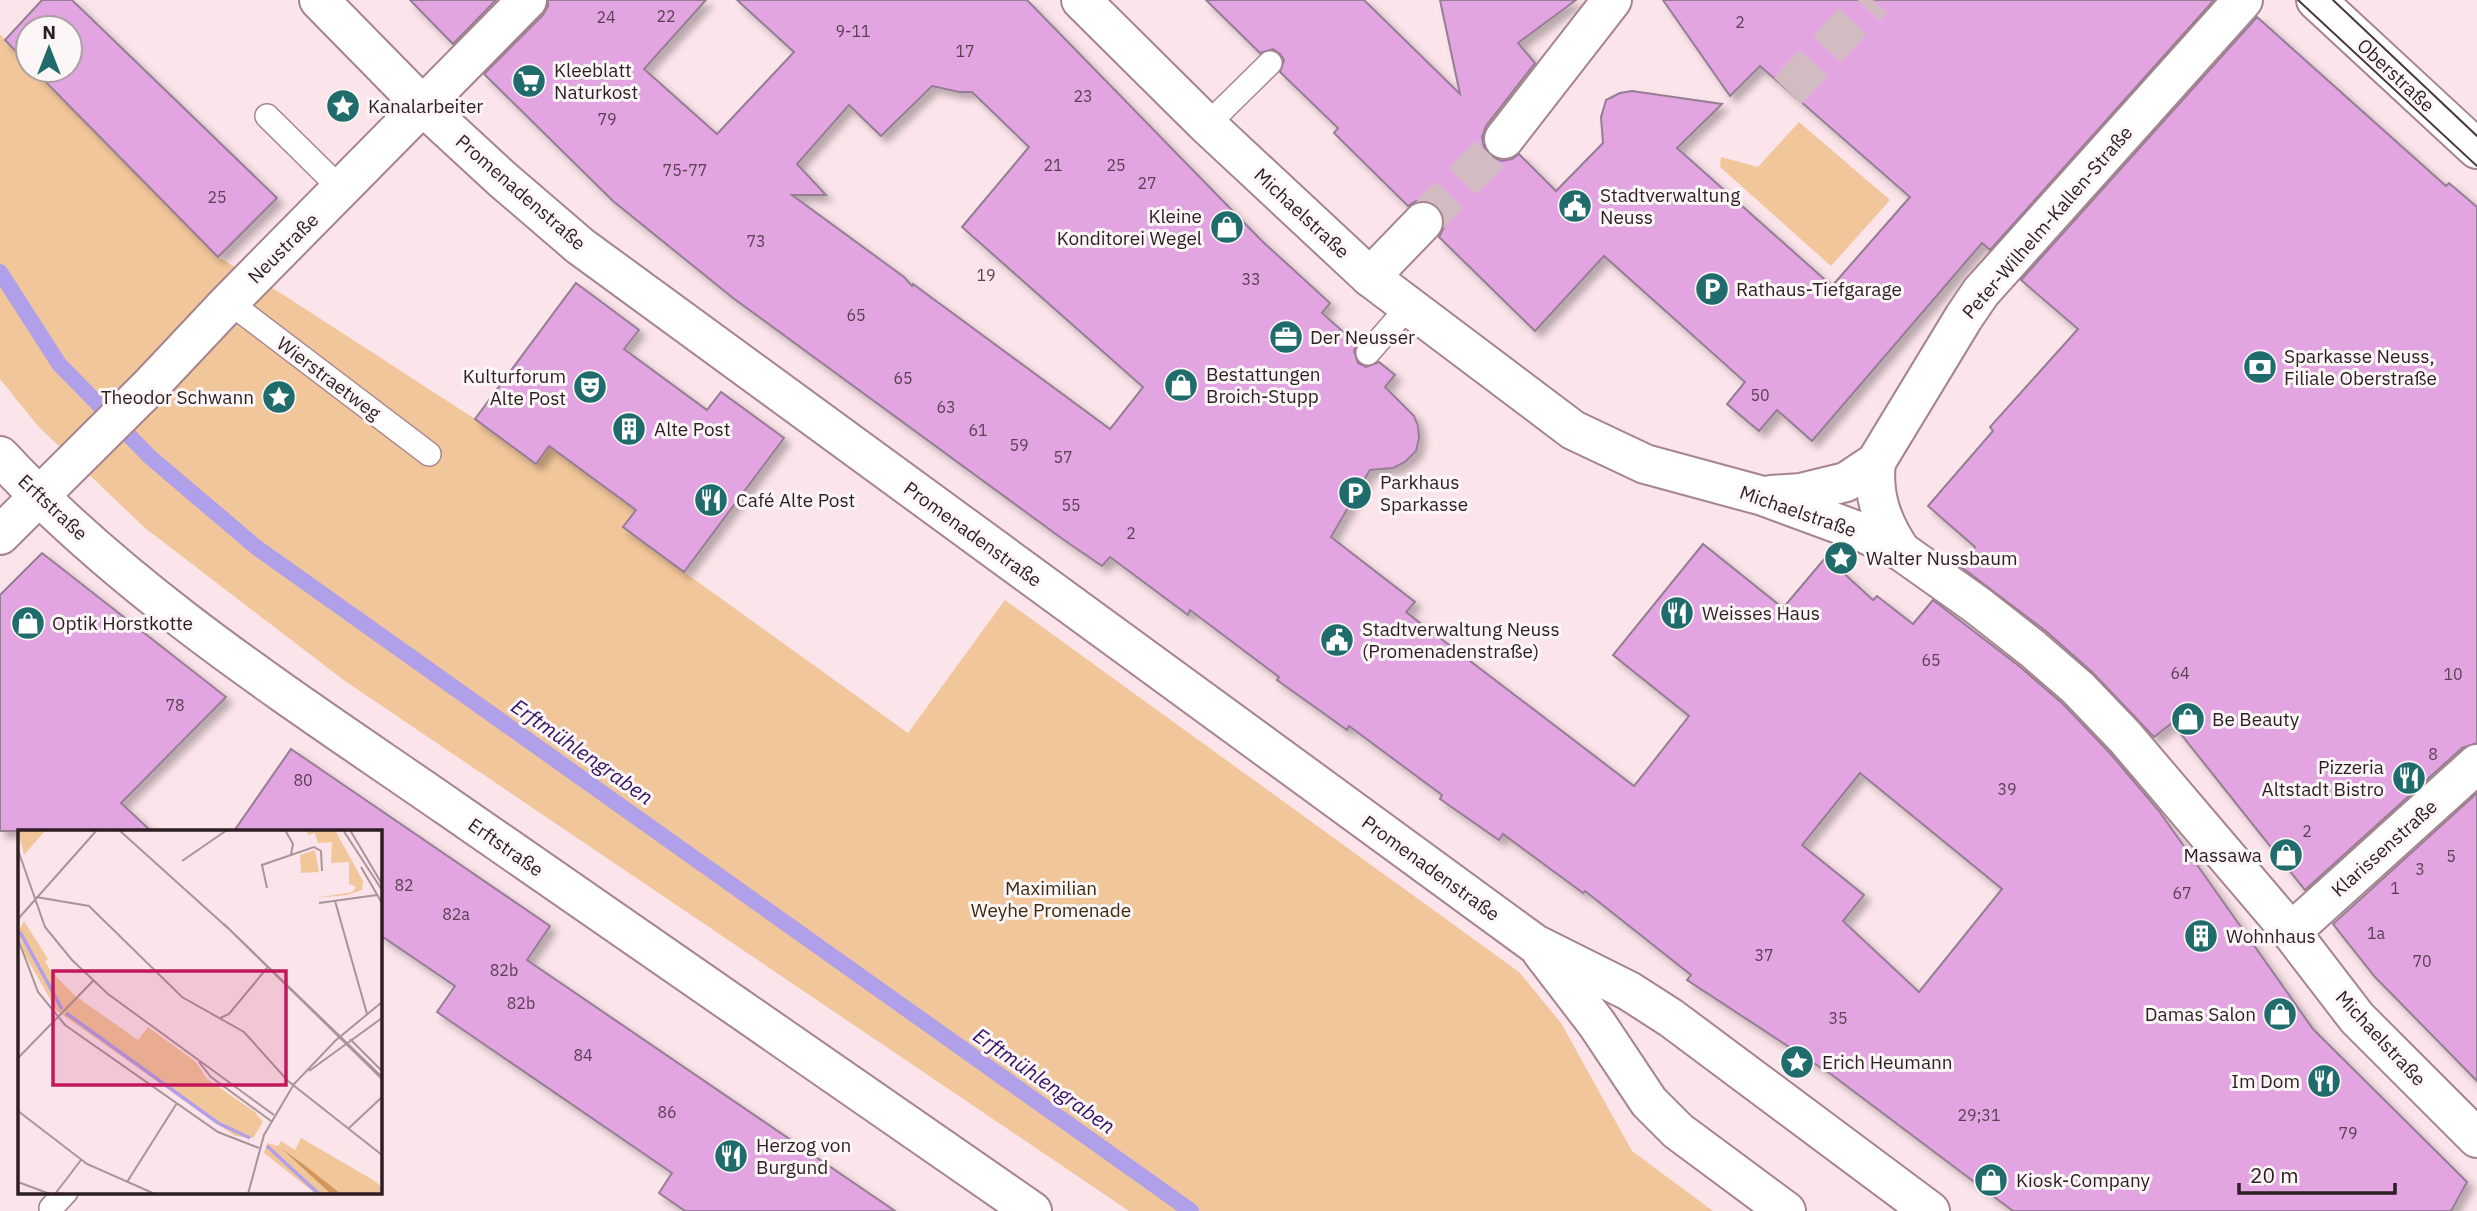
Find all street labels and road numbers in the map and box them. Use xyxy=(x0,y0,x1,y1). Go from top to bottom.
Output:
street label: Oberstraße xyxy=(2352,33,2440,117)
street label: Peter-Wilhelm-Kallen-Straße xyxy=(1957,121,2137,323)
street label: Promenadenstraße xyxy=(451,129,591,255)
street label: Michaelstraße xyxy=(1249,163,1355,263)
street label: Neustraße xyxy=(243,208,323,288)
street label: Wierstraetweg xyxy=(272,331,386,425)
street label: Erftstraße xyxy=(13,469,93,545)
street label: Promenadenstraße xyxy=(899,476,1047,592)
street label: Michaelstraße xyxy=(1737,480,1859,542)
street label: Klarissenstraße xyxy=(2326,794,2442,902)
street label: Promenadenstraße xyxy=(1357,810,1505,926)
street label: Erftstraße xyxy=(464,812,548,882)
street label: Michaelstraße xyxy=(2331,985,2431,1091)

